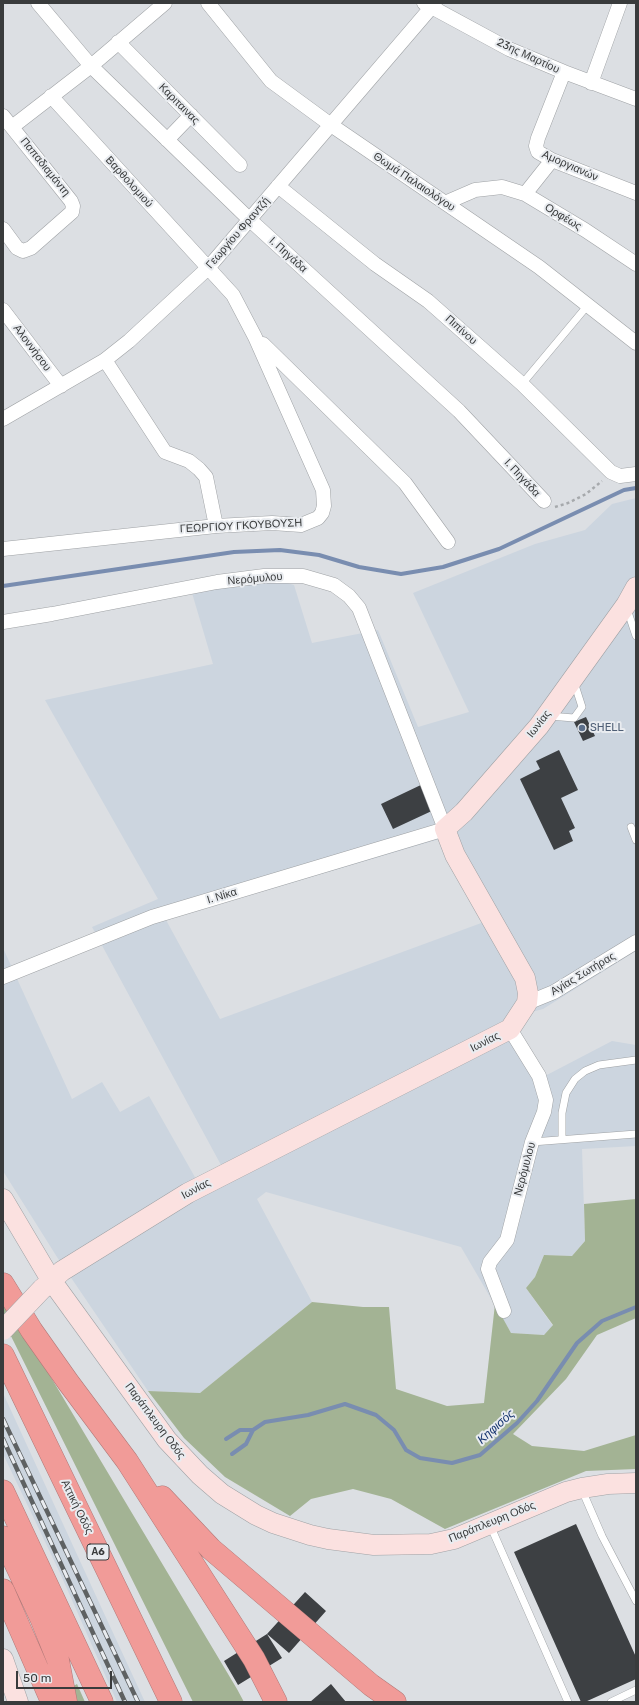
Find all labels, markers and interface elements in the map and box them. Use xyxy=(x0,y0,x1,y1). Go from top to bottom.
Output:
street label: 23ης Μαρτίου xyxy=(495,36,561,76)
street label: Καριταινας xyxy=(156,81,202,127)
street label: Παπαδιαμάντη xyxy=(17,135,73,199)
street label: Αμοργιανών xyxy=(540,148,600,184)
street label: Θωμά Παλαιολόγου xyxy=(371,150,457,214)
street label: Βαρθολομιού xyxy=(103,154,155,210)
street label: Γεωργίου Φραντζή xyxy=(203,195,273,271)
street label: Ορφέως xyxy=(542,201,584,233)
street label: Ι. Πηγάδα xyxy=(266,234,310,276)
street label: Πιπίνου xyxy=(442,312,480,348)
street label: Αλοννήσου xyxy=(10,322,54,374)
street label: Ι. Πηγάδα xyxy=(501,456,543,500)
street label: ΓΕΩΡΓΙΟΥ ΓΚΟΥΒΟΥΣΗ xyxy=(179,516,303,536)
street label: Νερόμυλου xyxy=(227,570,283,588)
street label: Ιωνίας xyxy=(524,708,554,740)
place label: SHELL xyxy=(590,721,624,735)
marker: SHELL xyxy=(577,723,587,733)
street label: Ι. Νίκα xyxy=(205,885,239,907)
street label: Αγίας Σωτήρας xyxy=(548,950,618,998)
street label: Ιωνίας xyxy=(468,1029,502,1055)
street label: Νερόμυλου xyxy=(512,1141,538,1197)
street label: Ιωνίας xyxy=(179,1176,213,1202)
street label: Παράπλευρη Οδός xyxy=(122,1380,188,1462)
water label: Κηφισός xyxy=(474,1407,518,1447)
street label: Αττική Οδός xyxy=(58,1478,96,1536)
street label: Παράπλευρη Οδός xyxy=(447,1499,537,1545)
road number: Α6 xyxy=(87,1544,109,1560)
scale bar xyxy=(18,1663,114,1689)
text: 50 m xyxy=(23,1671,51,1685)

